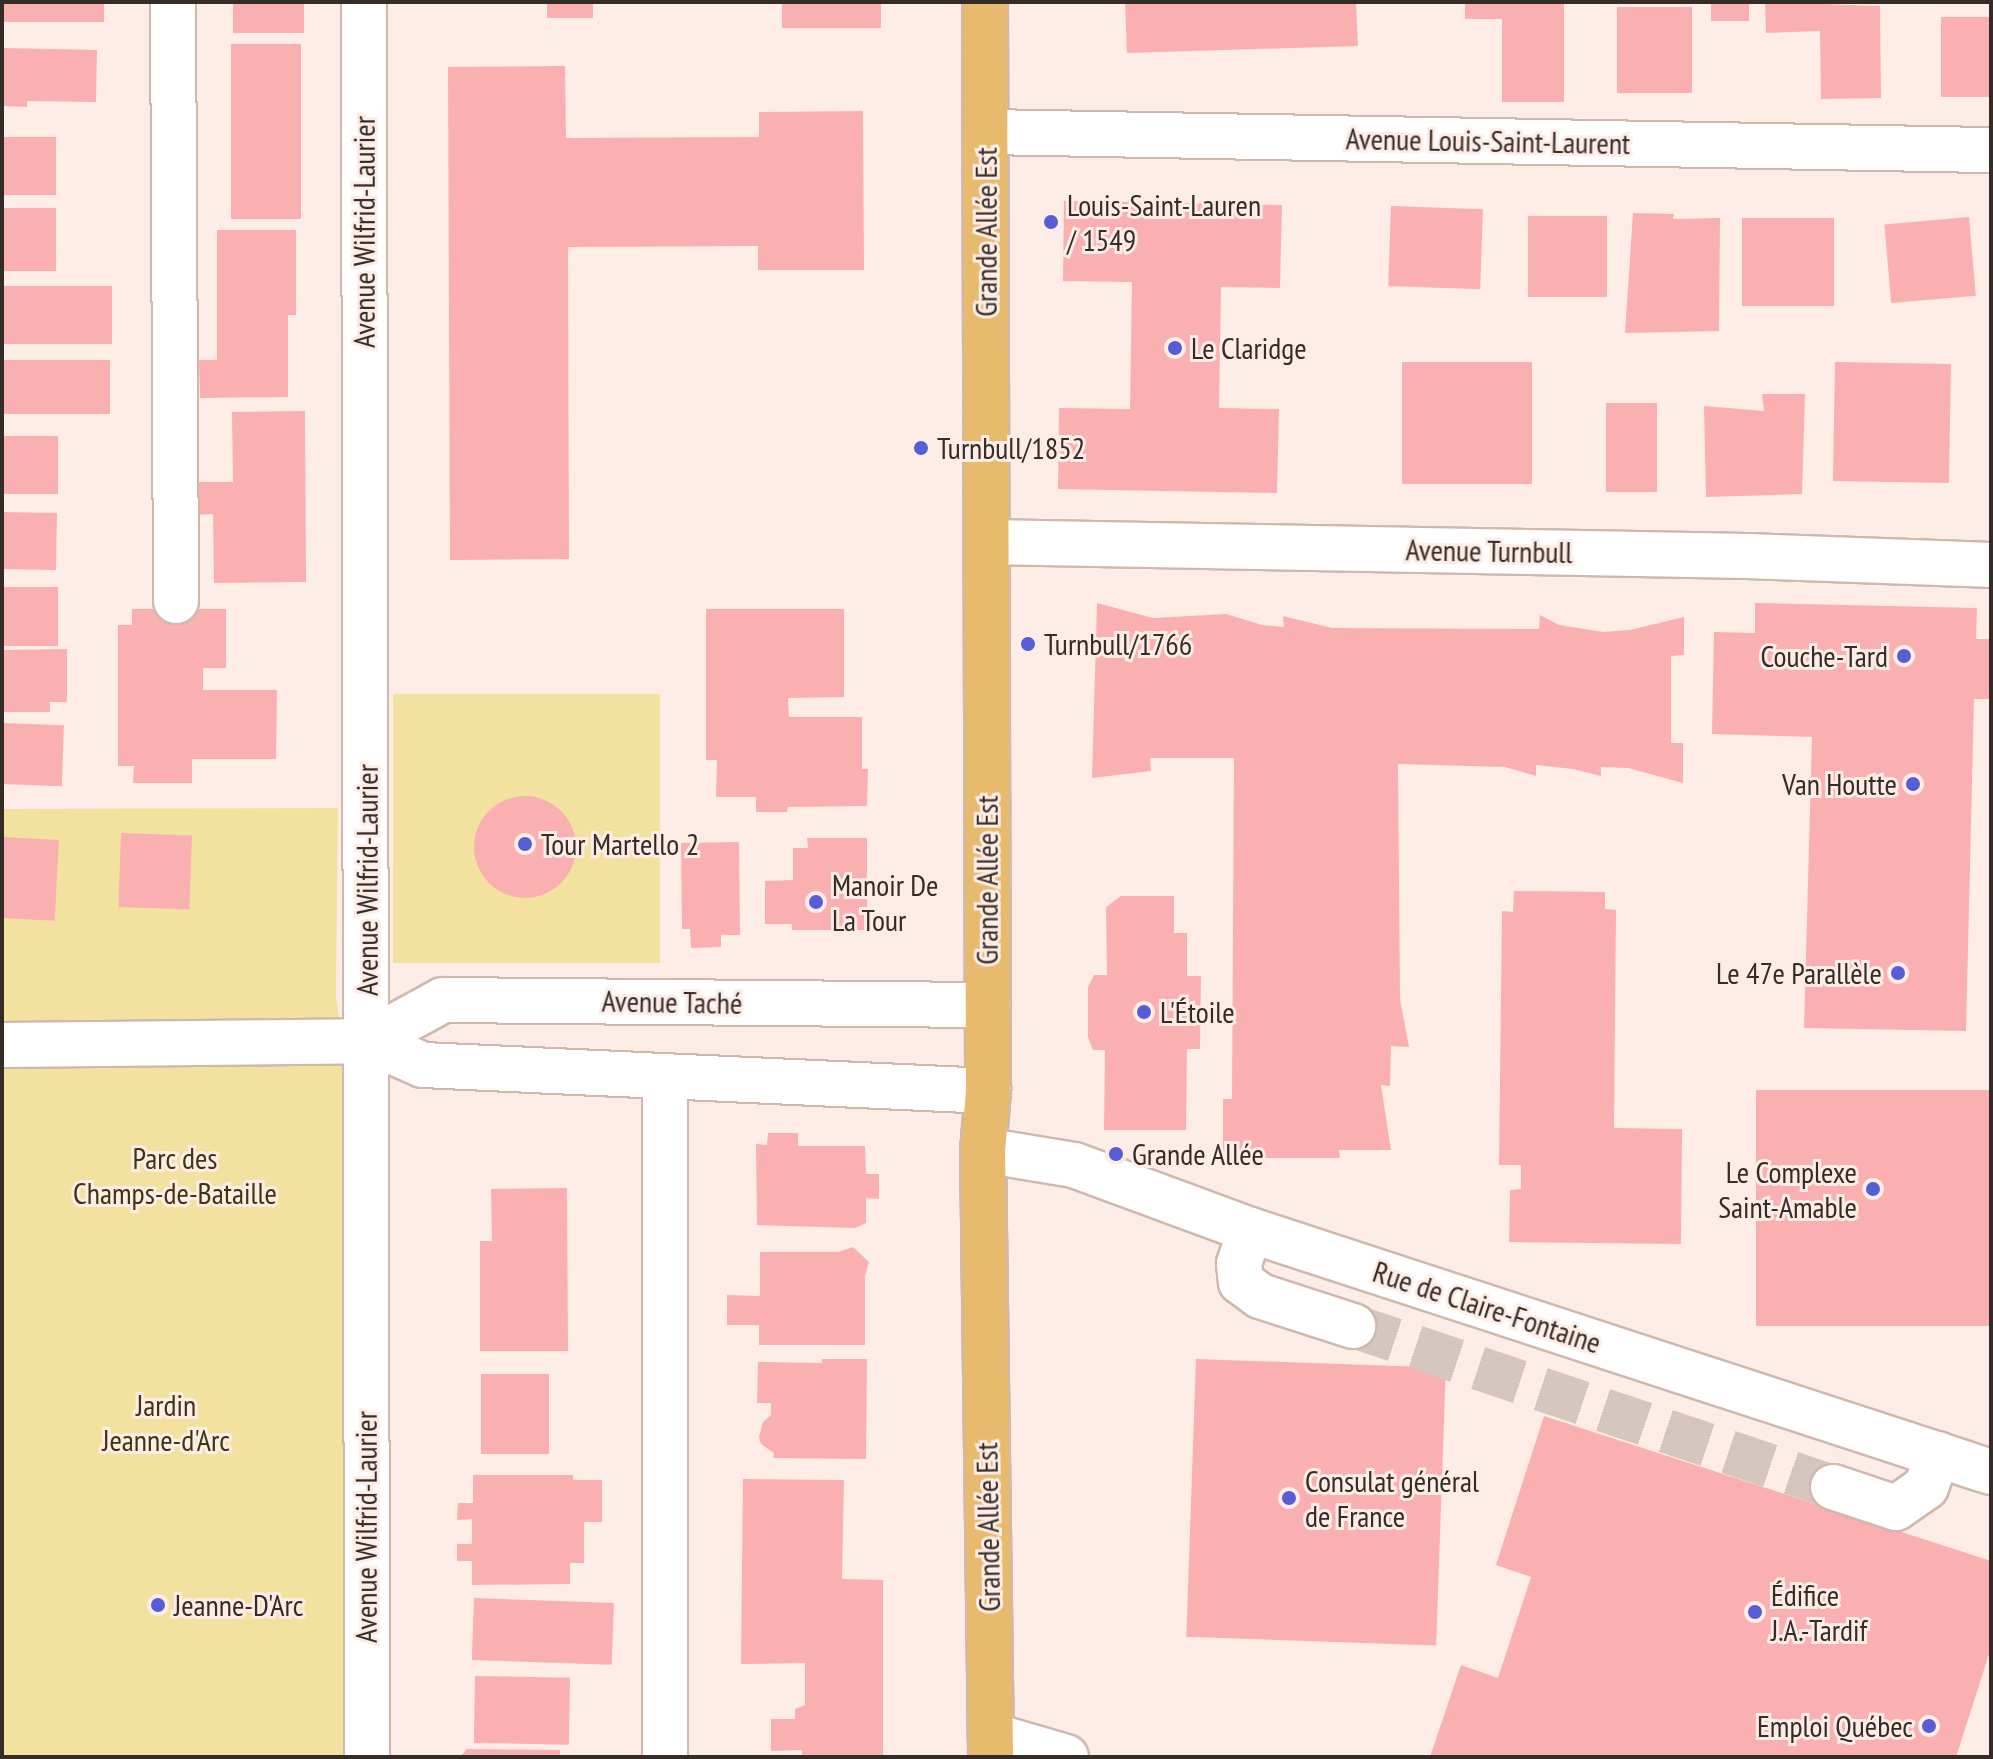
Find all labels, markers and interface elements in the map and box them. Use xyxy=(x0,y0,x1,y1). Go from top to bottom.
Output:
street label: Avenue Wilfrid-Laurier xyxy=(346,116,382,348)
street label: Avenue Louis-Saint-Laurent xyxy=(1345,121,1631,161)
street label: Grande Allée Est xyxy=(968,147,1004,317)
place label: Louis-Saint-Lauren / 1549 xyxy=(1067,187,1261,258)
marker: Louis-Saint-Lauren / 1549 xyxy=(1042,213,1060,231)
place label: Le Claridge xyxy=(1191,330,1307,366)
marker: Le Claridge xyxy=(1166,339,1184,357)
place label: Turnbull/1852 xyxy=(937,430,1085,466)
marker: Turnbull/1852 xyxy=(912,439,930,457)
street label: Avenue Turnbull xyxy=(1405,532,1573,570)
place label: Turnbull/1766 xyxy=(1044,626,1192,662)
marker: Turnbull/1766 xyxy=(1019,635,1037,653)
place label: Couche-Tard xyxy=(1761,638,1888,674)
marker: Couche-Tard xyxy=(1895,647,1913,665)
street label: Avenue Wilfrid-Laurier xyxy=(349,764,385,996)
place label: Van Houtte xyxy=(1782,766,1897,802)
marker: Van Houtte xyxy=(1904,775,1922,793)
street label: Grande Allée Est xyxy=(969,795,1005,965)
place label: Tour Martello 2 xyxy=(541,826,699,862)
marker: Tour Martello 2 xyxy=(516,835,534,853)
place label: Manoir De La Tour xyxy=(832,867,938,938)
marker: Manoir De La Tour xyxy=(807,893,825,911)
place label: Le 47e Parallèle xyxy=(1716,955,1882,991)
marker: Le 47e Parallèle xyxy=(1889,964,1907,982)
street label: Avenue Taché xyxy=(601,983,743,1021)
place label: L'Étoile xyxy=(1160,994,1235,1030)
marker: L'Étoile xyxy=(1135,1003,1153,1021)
place label: Grande Allée xyxy=(1132,1136,1265,1172)
park label: Parc des Champs-de-Bataille xyxy=(73,1140,277,1210)
marker: Grande Allée xyxy=(1107,1145,1125,1163)
place label: Le Complexe Saint-Amable xyxy=(1718,1154,1857,1224)
marker: Le Complexe Saint-Amable xyxy=(1864,1180,1882,1198)
street label: Rue de Claire-Fontaine xyxy=(1369,1253,1605,1361)
park label: Jardin Jeanne-d'Arc xyxy=(102,1387,230,1458)
street label: Avenue Wilfrid-Laurier xyxy=(348,1411,384,1643)
street label: Grande Allée Est xyxy=(969,1442,1007,1612)
place label: Consulat général de France xyxy=(1305,1463,1479,1534)
marker: Consulat général de France xyxy=(1280,1489,1298,1507)
place label: Édifice J.A.-Tardif xyxy=(1771,1577,1867,1648)
place label: Jeanne-D'Arc xyxy=(174,1587,303,1623)
marker: Jeanne-D'Arc xyxy=(149,1596,167,1614)
marker: Édifice J.A.-Tardif xyxy=(1746,1603,1764,1621)
place label: Emploi Québec xyxy=(1757,1708,1913,1744)
marker: Emploi Québec xyxy=(1920,1717,1938,1735)

